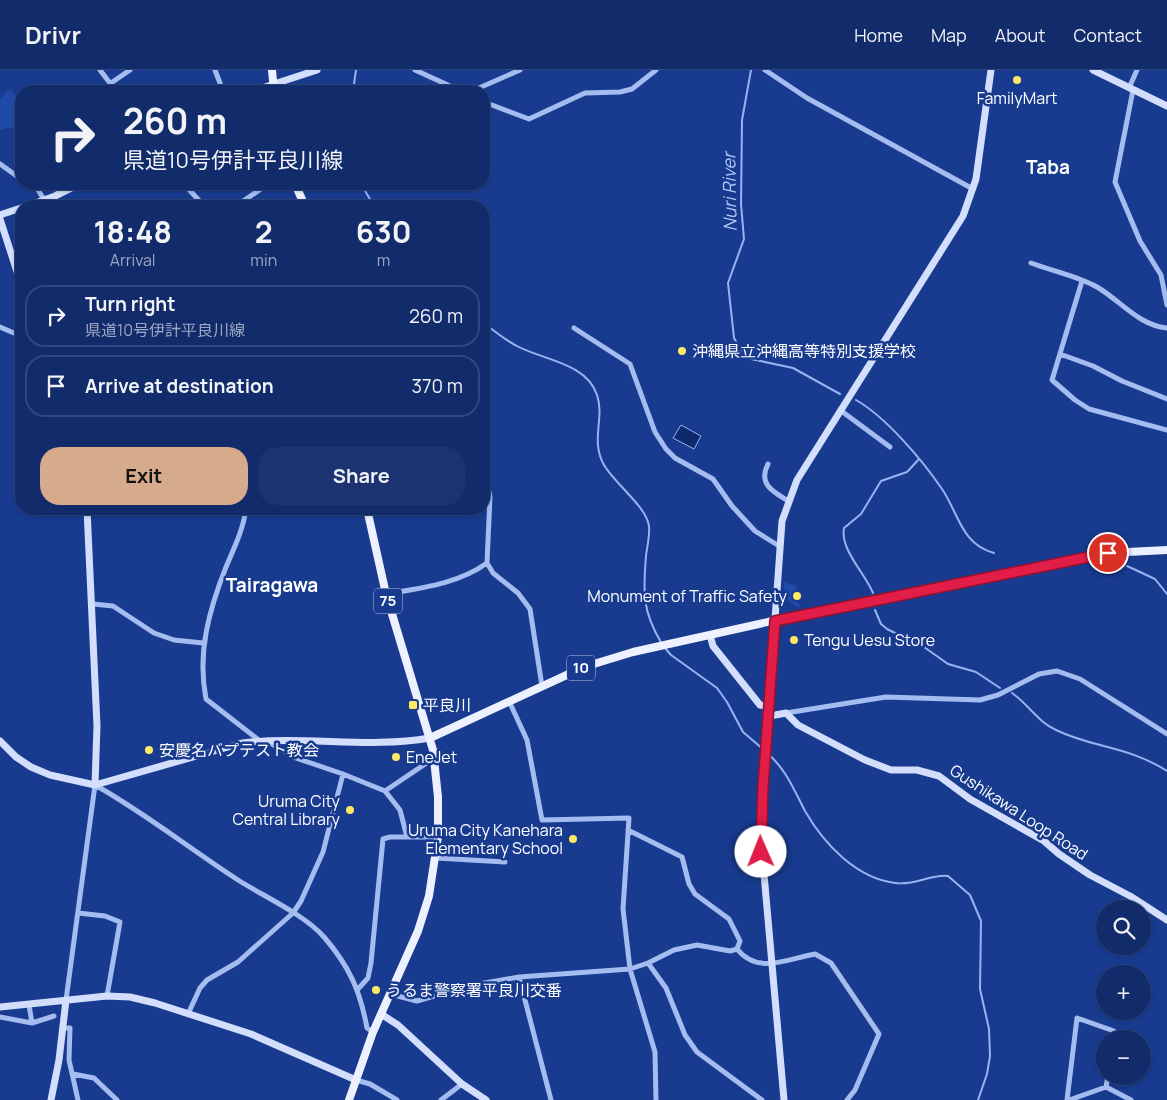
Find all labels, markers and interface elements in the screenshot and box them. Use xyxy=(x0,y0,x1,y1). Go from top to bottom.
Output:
text: Drivr xyxy=(25,18,81,51)
text: Home xyxy=(854,23,903,47)
text: Map xyxy=(931,23,967,47)
text: About xyxy=(995,23,1045,47)
text: Contact xyxy=(1073,23,1142,47)
marker: FamilyMart xyxy=(1011,74,1023,86)
place label: FamilyMart xyxy=(977,87,1057,109)
text: 260 m xyxy=(123,97,227,145)
icon: right xyxy=(40,105,105,170)
text: 県道10号伊計平良川線 xyxy=(123,145,343,175)
water label: Nuri River xyxy=(716,150,742,232)
district label: Taba xyxy=(1026,154,1070,180)
text: 18:48 xyxy=(93,211,172,252)
text: 2 xyxy=(255,211,273,252)
text: 630 xyxy=(356,211,411,252)
text: Arrival xyxy=(110,249,156,271)
text: min xyxy=(250,249,277,271)
text: m xyxy=(377,249,390,271)
text: Turn right xyxy=(85,291,175,317)
icon: right xyxy=(42,302,70,330)
text: 260 m xyxy=(409,303,463,329)
text: 県道10号伊計平良川線 xyxy=(85,319,245,341)
place label: 沖縄県立沖縄高等特別支援学校 xyxy=(692,340,916,362)
marker: 沖縄県立沖縄高等特別支援学校 xyxy=(676,345,688,357)
icon: arrive xyxy=(42,372,70,400)
text: Arrive at destination xyxy=(85,373,274,399)
text: 370 m xyxy=(411,373,463,399)
button: Exit xyxy=(40,447,248,505)
button: Share xyxy=(258,447,465,505)
pin xyxy=(1087,532,1129,574)
icon: arrive xyxy=(1094,539,1122,567)
district label: Tairagawa xyxy=(226,572,318,598)
place label: Monument of Traffic Safety xyxy=(587,585,788,607)
road number: 75 xyxy=(374,588,402,614)
marker: Monument of Traffic Safety xyxy=(791,590,803,602)
place label: Tengu Uesu Store xyxy=(804,629,935,651)
marker: Tengu Uesu Store xyxy=(788,634,800,646)
road number: 10 xyxy=(567,656,595,680)
place label: 平良川 xyxy=(423,694,471,716)
marker: 平良川 xyxy=(407,699,419,711)
place label: 安慶名バプテスト教会 xyxy=(159,739,319,761)
marker: 安慶名バプテスト教会 xyxy=(143,744,155,756)
place label: EneJet xyxy=(406,746,457,768)
marker: EneJet xyxy=(390,751,402,763)
street label: Gushikawa Loop Road xyxy=(946,759,1092,865)
place label: Uruma City Central Library xyxy=(232,790,341,830)
marker: Uruma City Central Library xyxy=(344,804,356,816)
place label: Uruma City Kanehara Elementary School xyxy=(408,819,563,859)
position arrow xyxy=(734,825,786,877)
marker: Uruma City Kanehara Elementary School xyxy=(567,833,579,845)
map controls xyxy=(1096,900,1151,1085)
button: search xyxy=(1096,900,1151,955)
button: + xyxy=(1096,965,1151,1020)
place label: うるま警察署平良川交番 xyxy=(386,979,562,1001)
marker: うるま警察署平良川交番 xyxy=(370,984,382,996)
button: − xyxy=(1096,1030,1151,1085)

